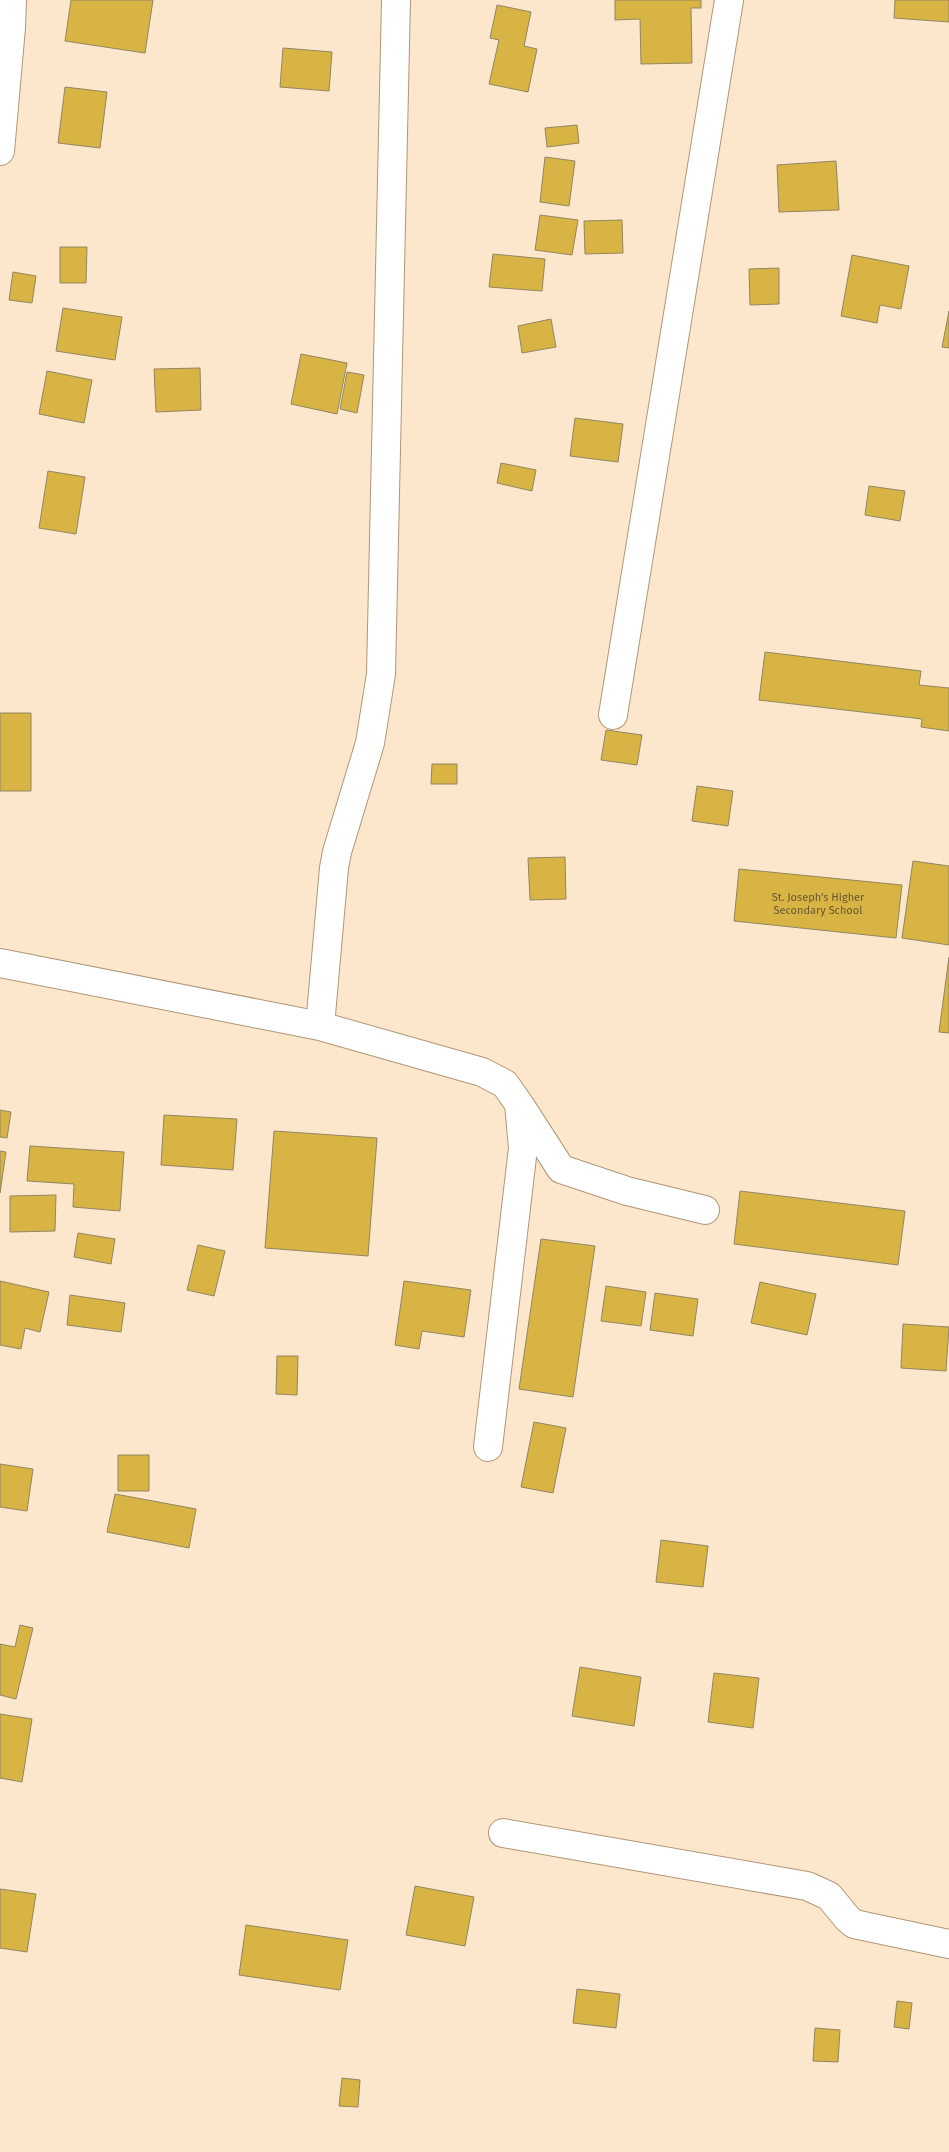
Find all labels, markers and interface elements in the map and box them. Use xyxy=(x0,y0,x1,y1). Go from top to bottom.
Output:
house number: St. Joseph's Higher Secondary School xyxy=(772,891,865,917)

